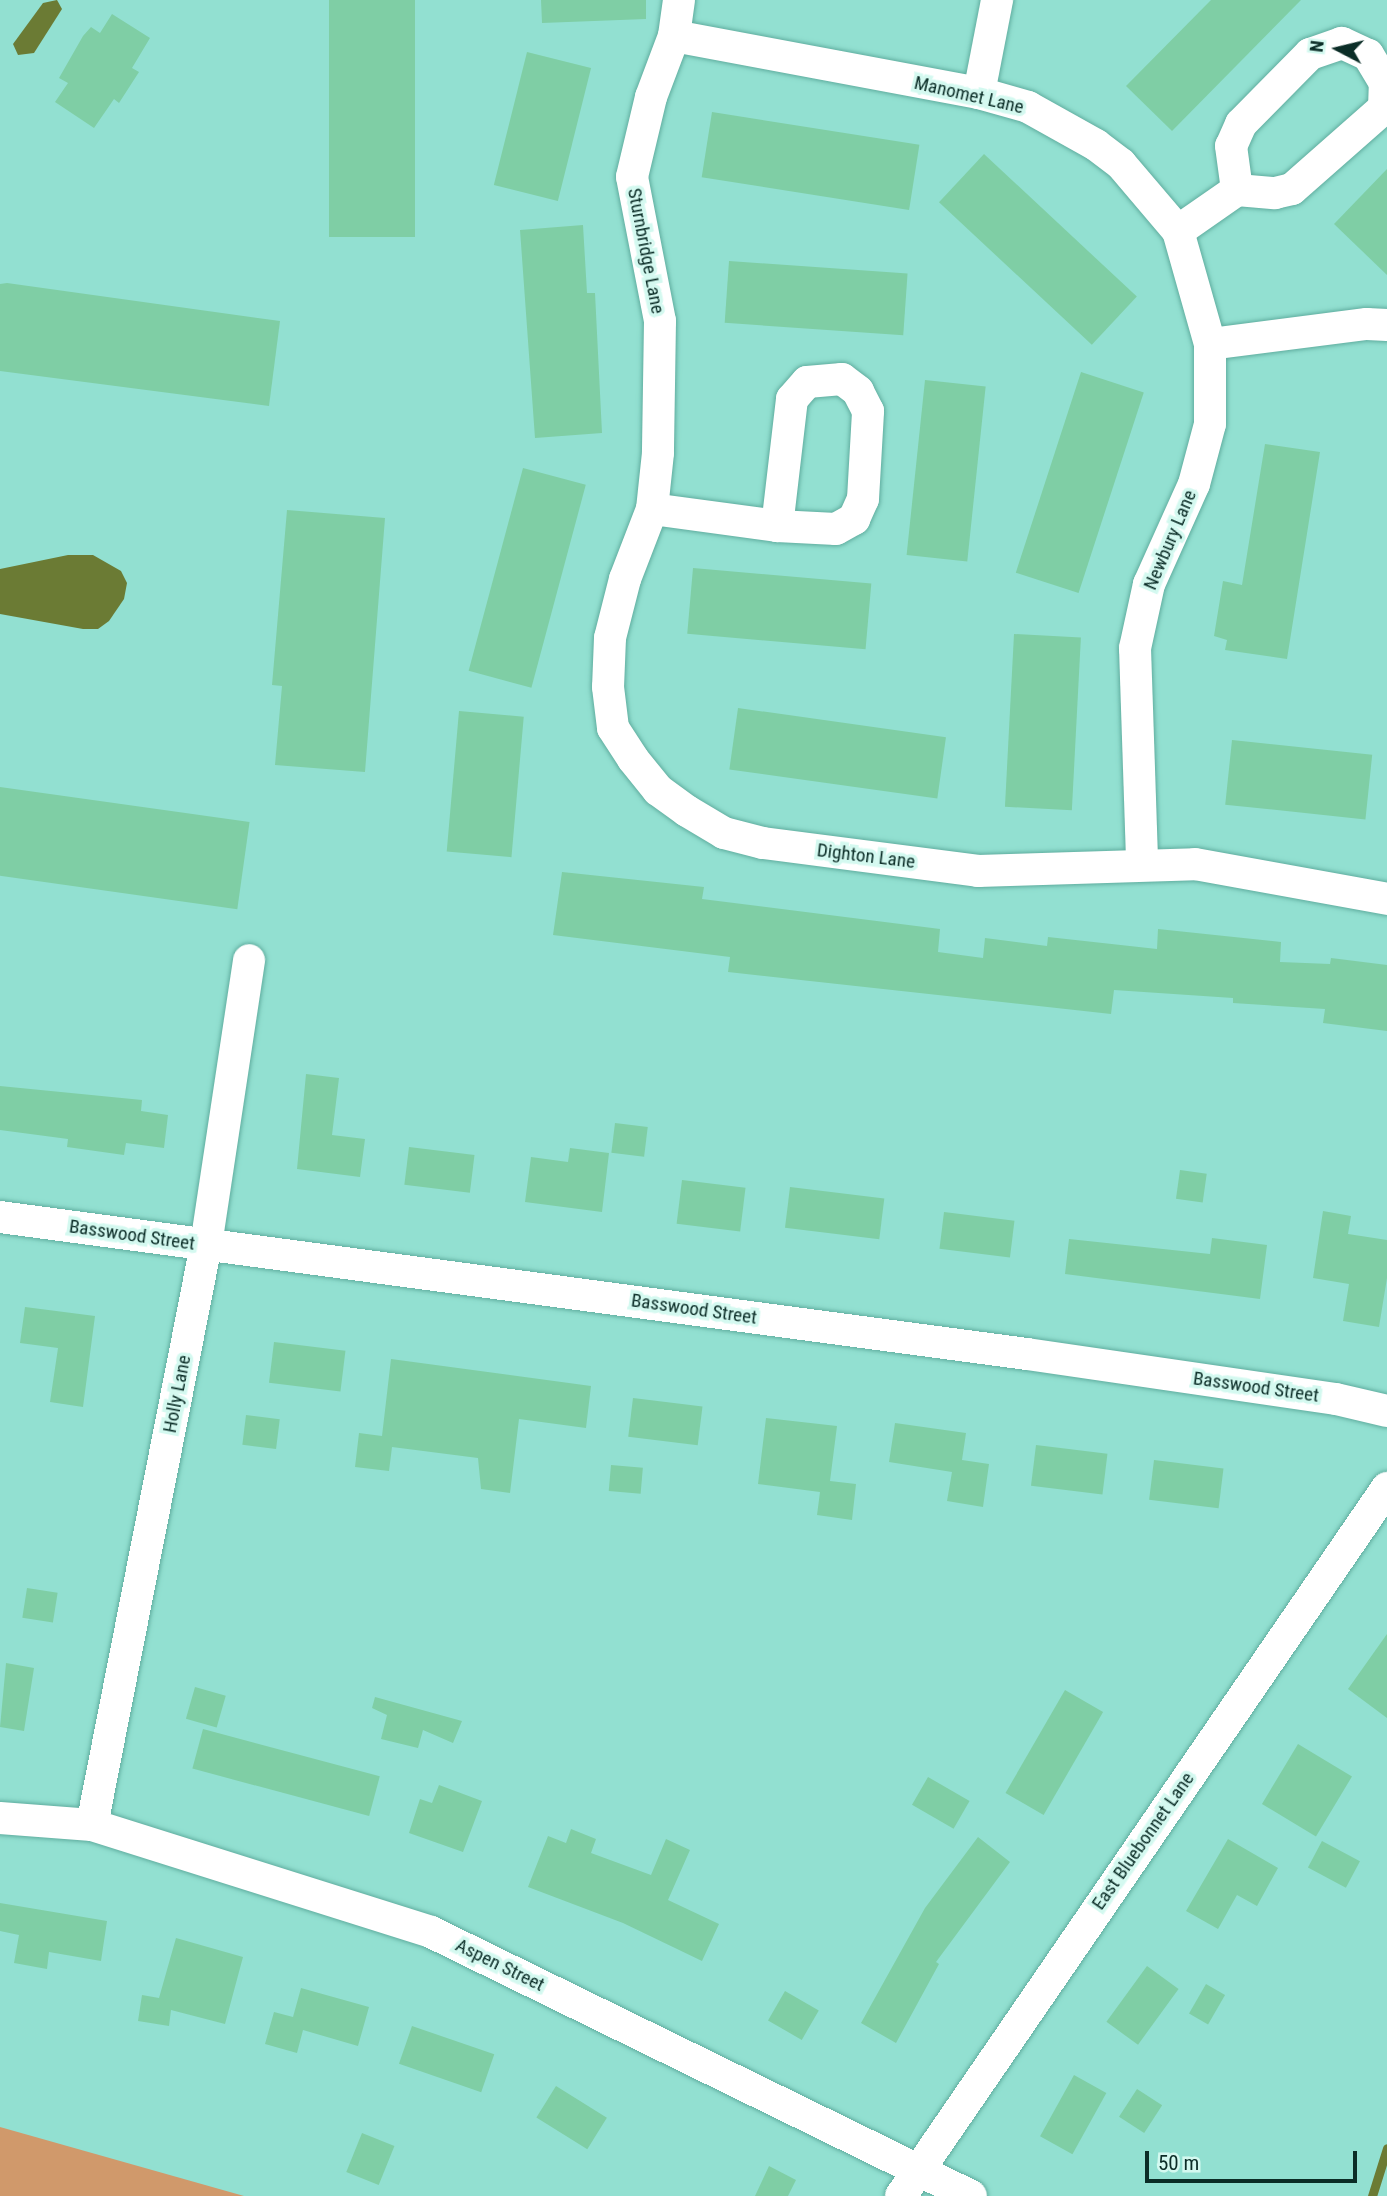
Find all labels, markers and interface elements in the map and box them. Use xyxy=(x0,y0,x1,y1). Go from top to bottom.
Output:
north arrow xyxy=(1303,14,1373,84)
text: N xyxy=(1305,39,1329,54)
street label: Manomet Lane xyxy=(912,71,1026,119)
street label: Sturnbridge Lane xyxy=(623,186,669,316)
street label: Newbury Lane xyxy=(1139,487,1201,593)
street label: Dighton Lane xyxy=(816,839,916,873)
street label: Basswood Street xyxy=(68,1215,196,1255)
street label: Basswood Street xyxy=(630,1289,758,1329)
street label: Holly Lane xyxy=(158,1353,196,1435)
street label: Basswood Street xyxy=(1192,1367,1320,1407)
street label: East Bluebonnet Lane xyxy=(1087,1768,1199,1914)
street label: Aspen Street xyxy=(452,1934,548,1996)
scale bar xyxy=(1149,2136,1361,2180)
text: 50 m xyxy=(1158,2151,1199,2175)

